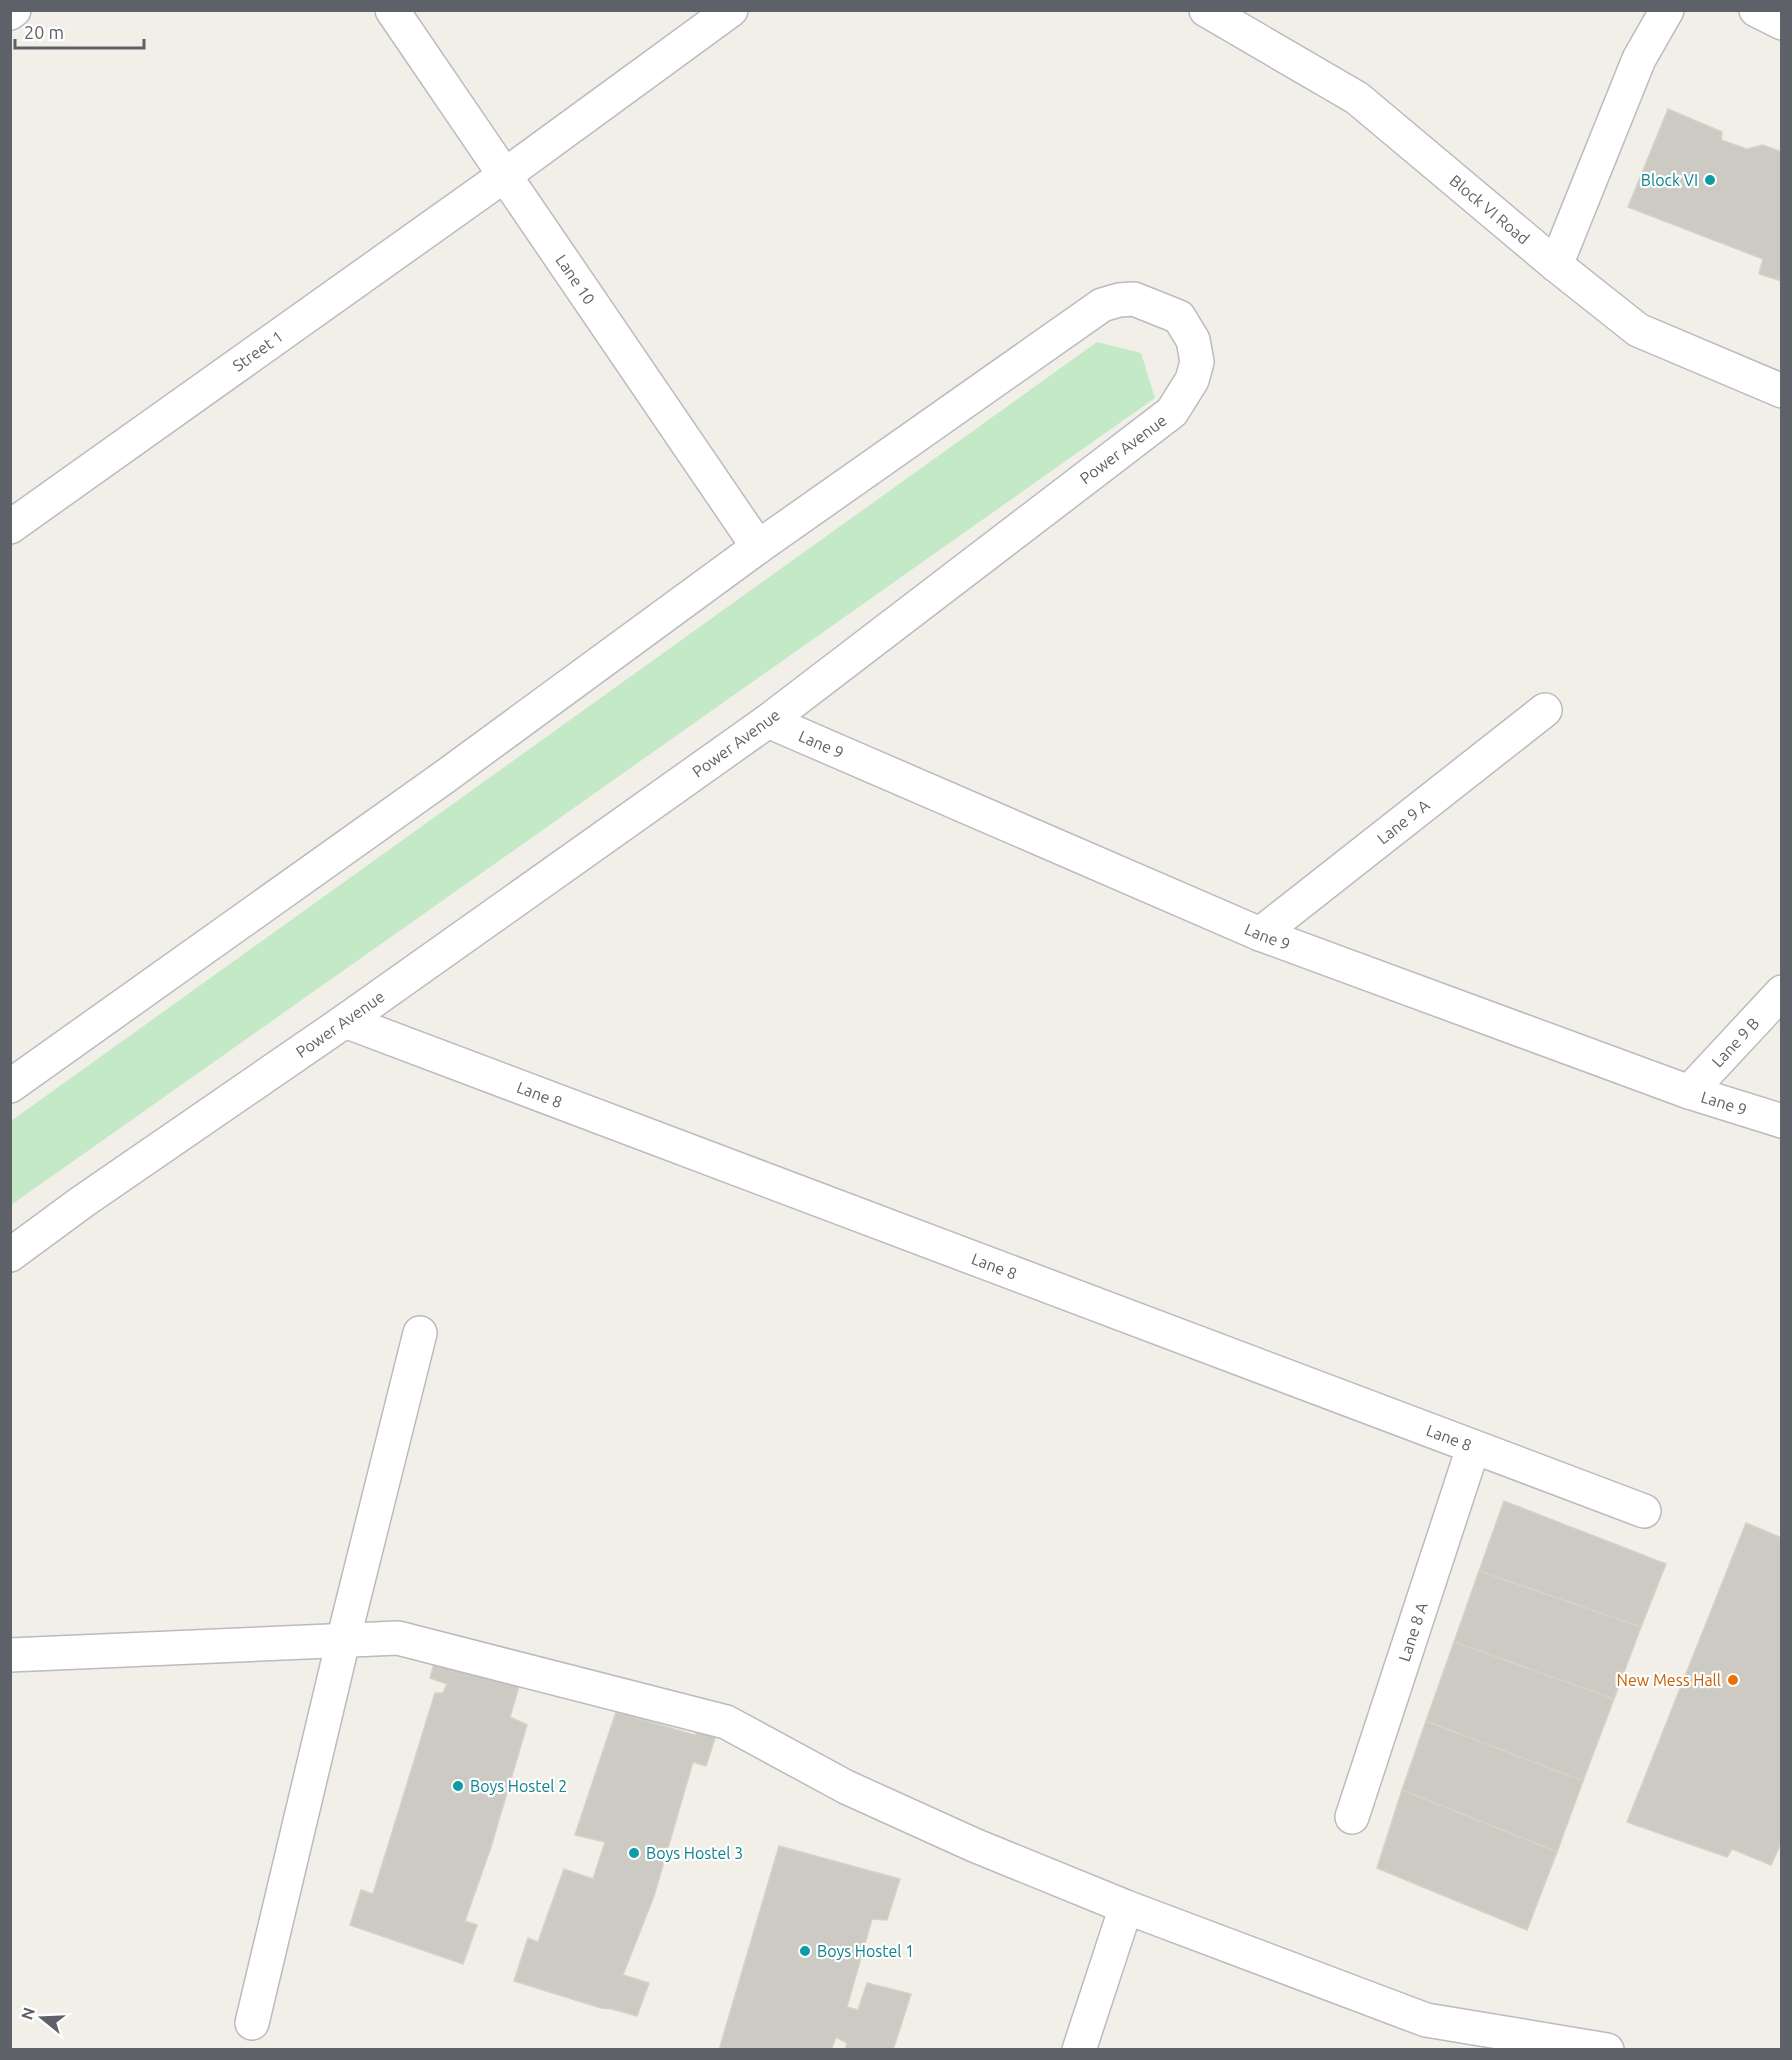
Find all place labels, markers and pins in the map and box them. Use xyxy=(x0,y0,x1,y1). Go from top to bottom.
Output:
place label: Block VI xyxy=(1641,171,1698,189)
marker: Block VI xyxy=(1703,173,1717,187)
place label: New Mess Hall xyxy=(1617,1671,1721,1689)
marker: New Mess Hall xyxy=(1726,1673,1740,1687)
place label: Boys Hostel 2 xyxy=(470,1777,567,1795)
marker: Boys Hostel 2 xyxy=(451,1779,465,1793)
place label: Boys Hostel 3 xyxy=(646,1844,743,1862)
marker: Boys Hostel 3 xyxy=(627,1846,641,1860)
place label: Boys Hostel 1 xyxy=(817,1942,914,1960)
marker: Boys Hostel 1 xyxy=(798,1944,812,1958)

